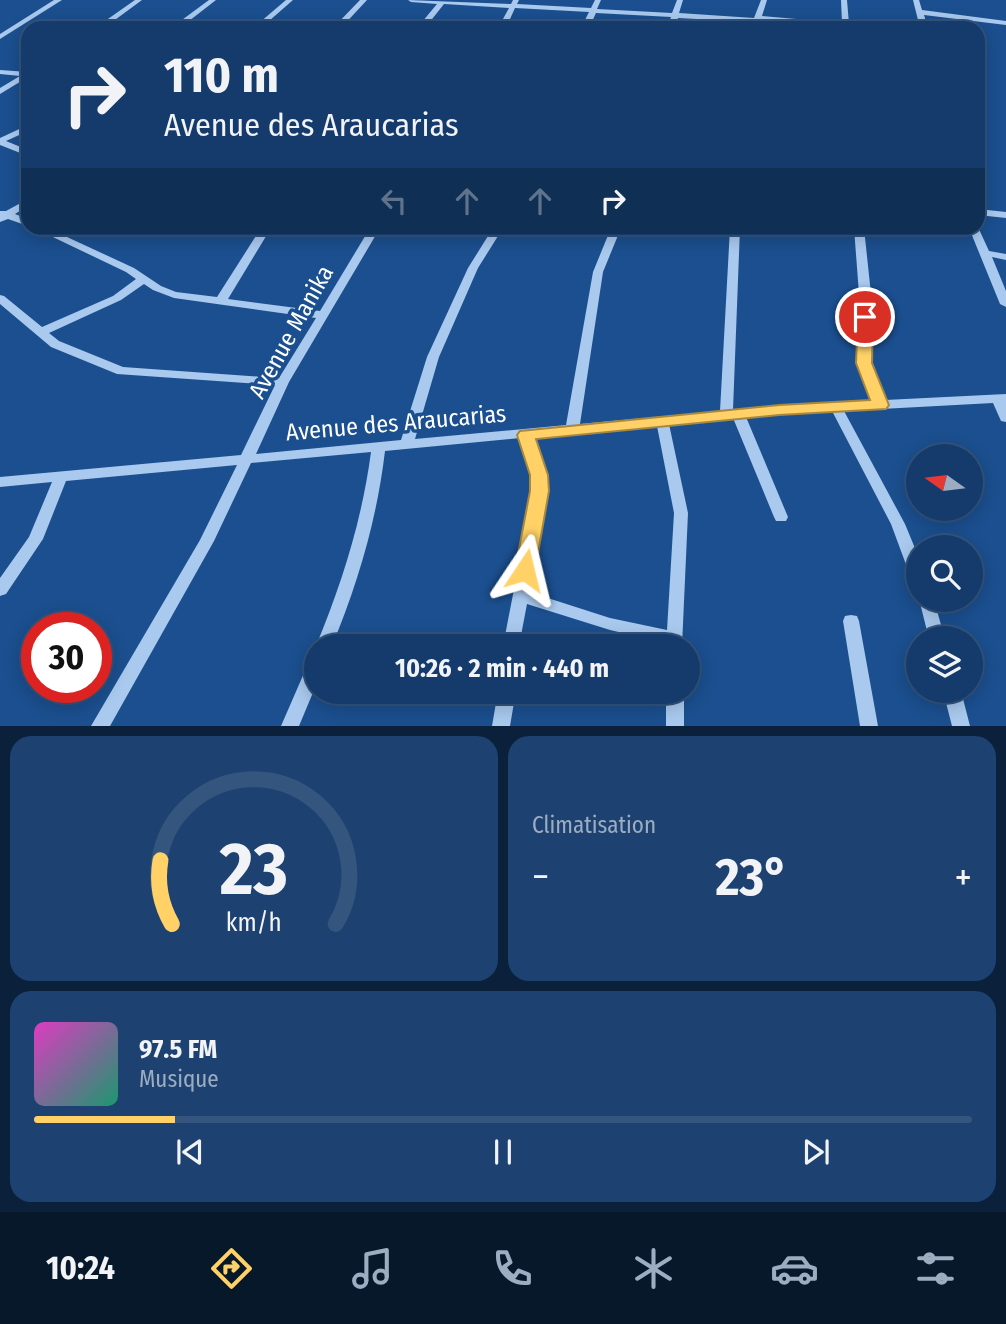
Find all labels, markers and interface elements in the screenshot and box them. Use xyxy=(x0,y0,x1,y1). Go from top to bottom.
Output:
text: 110 m xyxy=(164,46,279,105)
icon: right xyxy=(49,49,140,140)
text: Avenue des Araucarias xyxy=(164,106,459,144)
icon: left xyxy=(375,182,413,220)
icon: ahead xyxy=(448,182,486,220)
icon: ahead xyxy=(521,182,559,220)
icon: right xyxy=(594,182,632,220)
street label: Avenue Manika xyxy=(243,261,339,403)
pin xyxy=(835,287,895,347)
icon: arrive xyxy=(846,298,884,336)
street label: Avenue des Araucarias xyxy=(285,399,507,447)
north arrow xyxy=(906,444,984,522)
map controls xyxy=(906,444,983,703)
position arrow xyxy=(488,533,562,607)
button: search xyxy=(906,535,983,612)
speed limit sign: 30 xyxy=(21,612,112,703)
button: layers xyxy=(906,626,983,703)
text: 10:26 · 2 min · 440 m xyxy=(395,653,609,684)
text: Climatisation xyxy=(532,811,656,839)
text: 23 xyxy=(219,827,288,914)
text: 23° xyxy=(715,846,788,909)
text: − xyxy=(532,854,549,900)
text: + xyxy=(955,854,972,900)
text: km/h xyxy=(226,908,282,938)
text: 97.5 FM xyxy=(139,1034,217,1065)
text: Musique xyxy=(139,1065,219,1093)
icon: previous xyxy=(171,1133,209,1171)
icon: pause xyxy=(484,1133,522,1171)
icon: next xyxy=(797,1133,835,1171)
icon: directions xyxy=(207,1244,256,1293)
icon: music xyxy=(348,1244,397,1293)
icon: phone xyxy=(488,1244,537,1293)
icon: climate xyxy=(629,1244,678,1293)
icon: car xyxy=(770,1244,819,1293)
icon: filters xyxy=(911,1244,960,1293)
text: 10:24 xyxy=(46,1249,115,1287)

